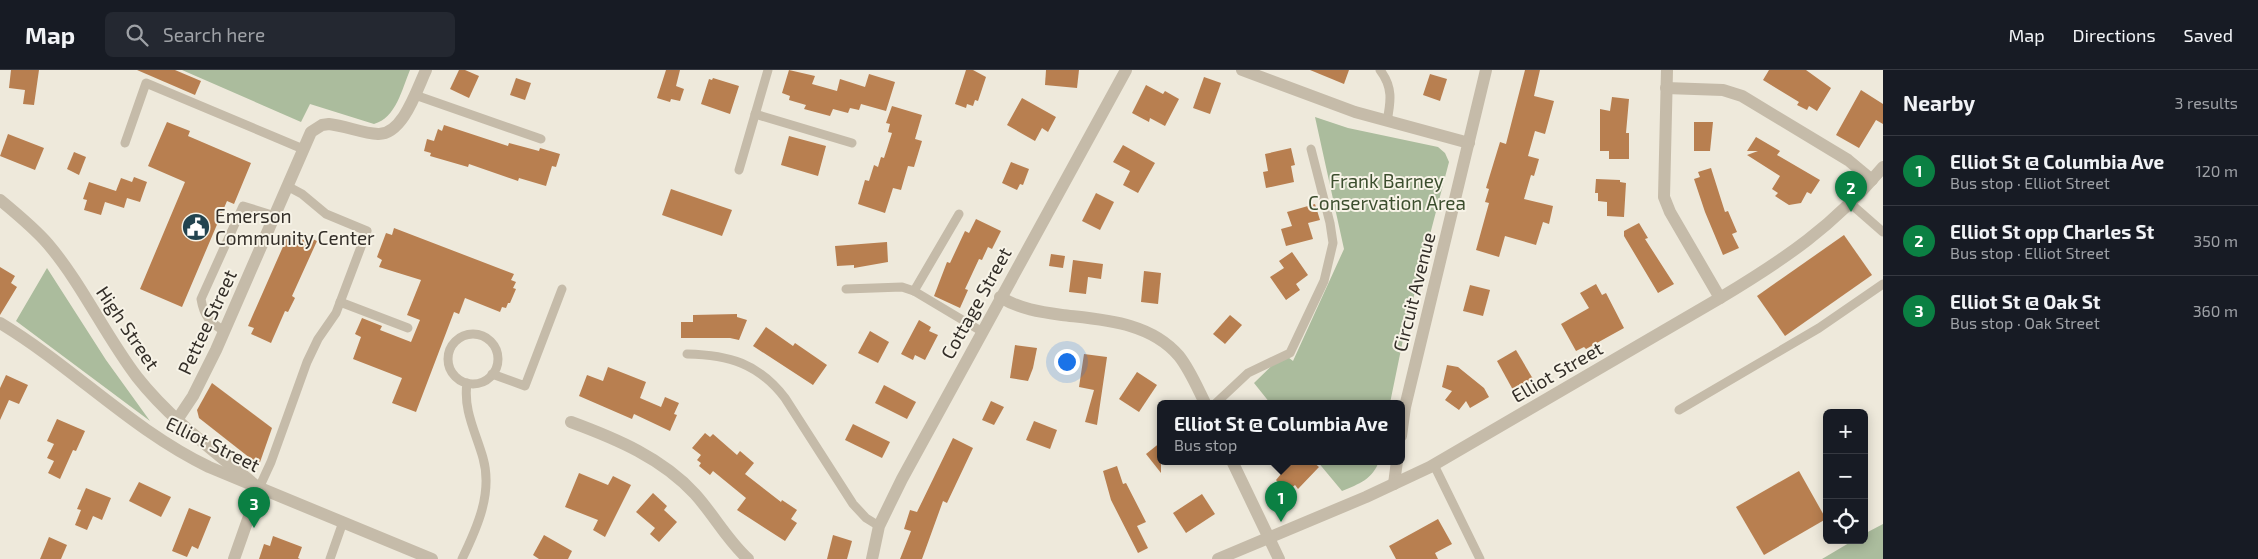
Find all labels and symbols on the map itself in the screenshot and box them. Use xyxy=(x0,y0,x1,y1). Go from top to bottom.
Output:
park label: Frank Barney Conservation Area xyxy=(1308,169,1466,214)
pin: 2 xyxy=(1835,171,1867,212)
place label: Emerson Community Center xyxy=(215,204,375,249)
public building icon: Emerson Community Center xyxy=(181,212,211,242)
street label: Circuit Avenue xyxy=(1388,230,1439,354)
street label: Cottage Street xyxy=(935,243,1016,363)
street label: Pettee Street xyxy=(172,266,241,378)
street label: High Street xyxy=(92,281,165,374)
street label: Elliot Street xyxy=(1507,336,1607,407)
your location xyxy=(1054,349,1080,375)
street label: Elliot Street xyxy=(162,411,264,476)
pin: 1 xyxy=(1265,481,1297,522)
pin: 3 xyxy=(238,487,270,528)

